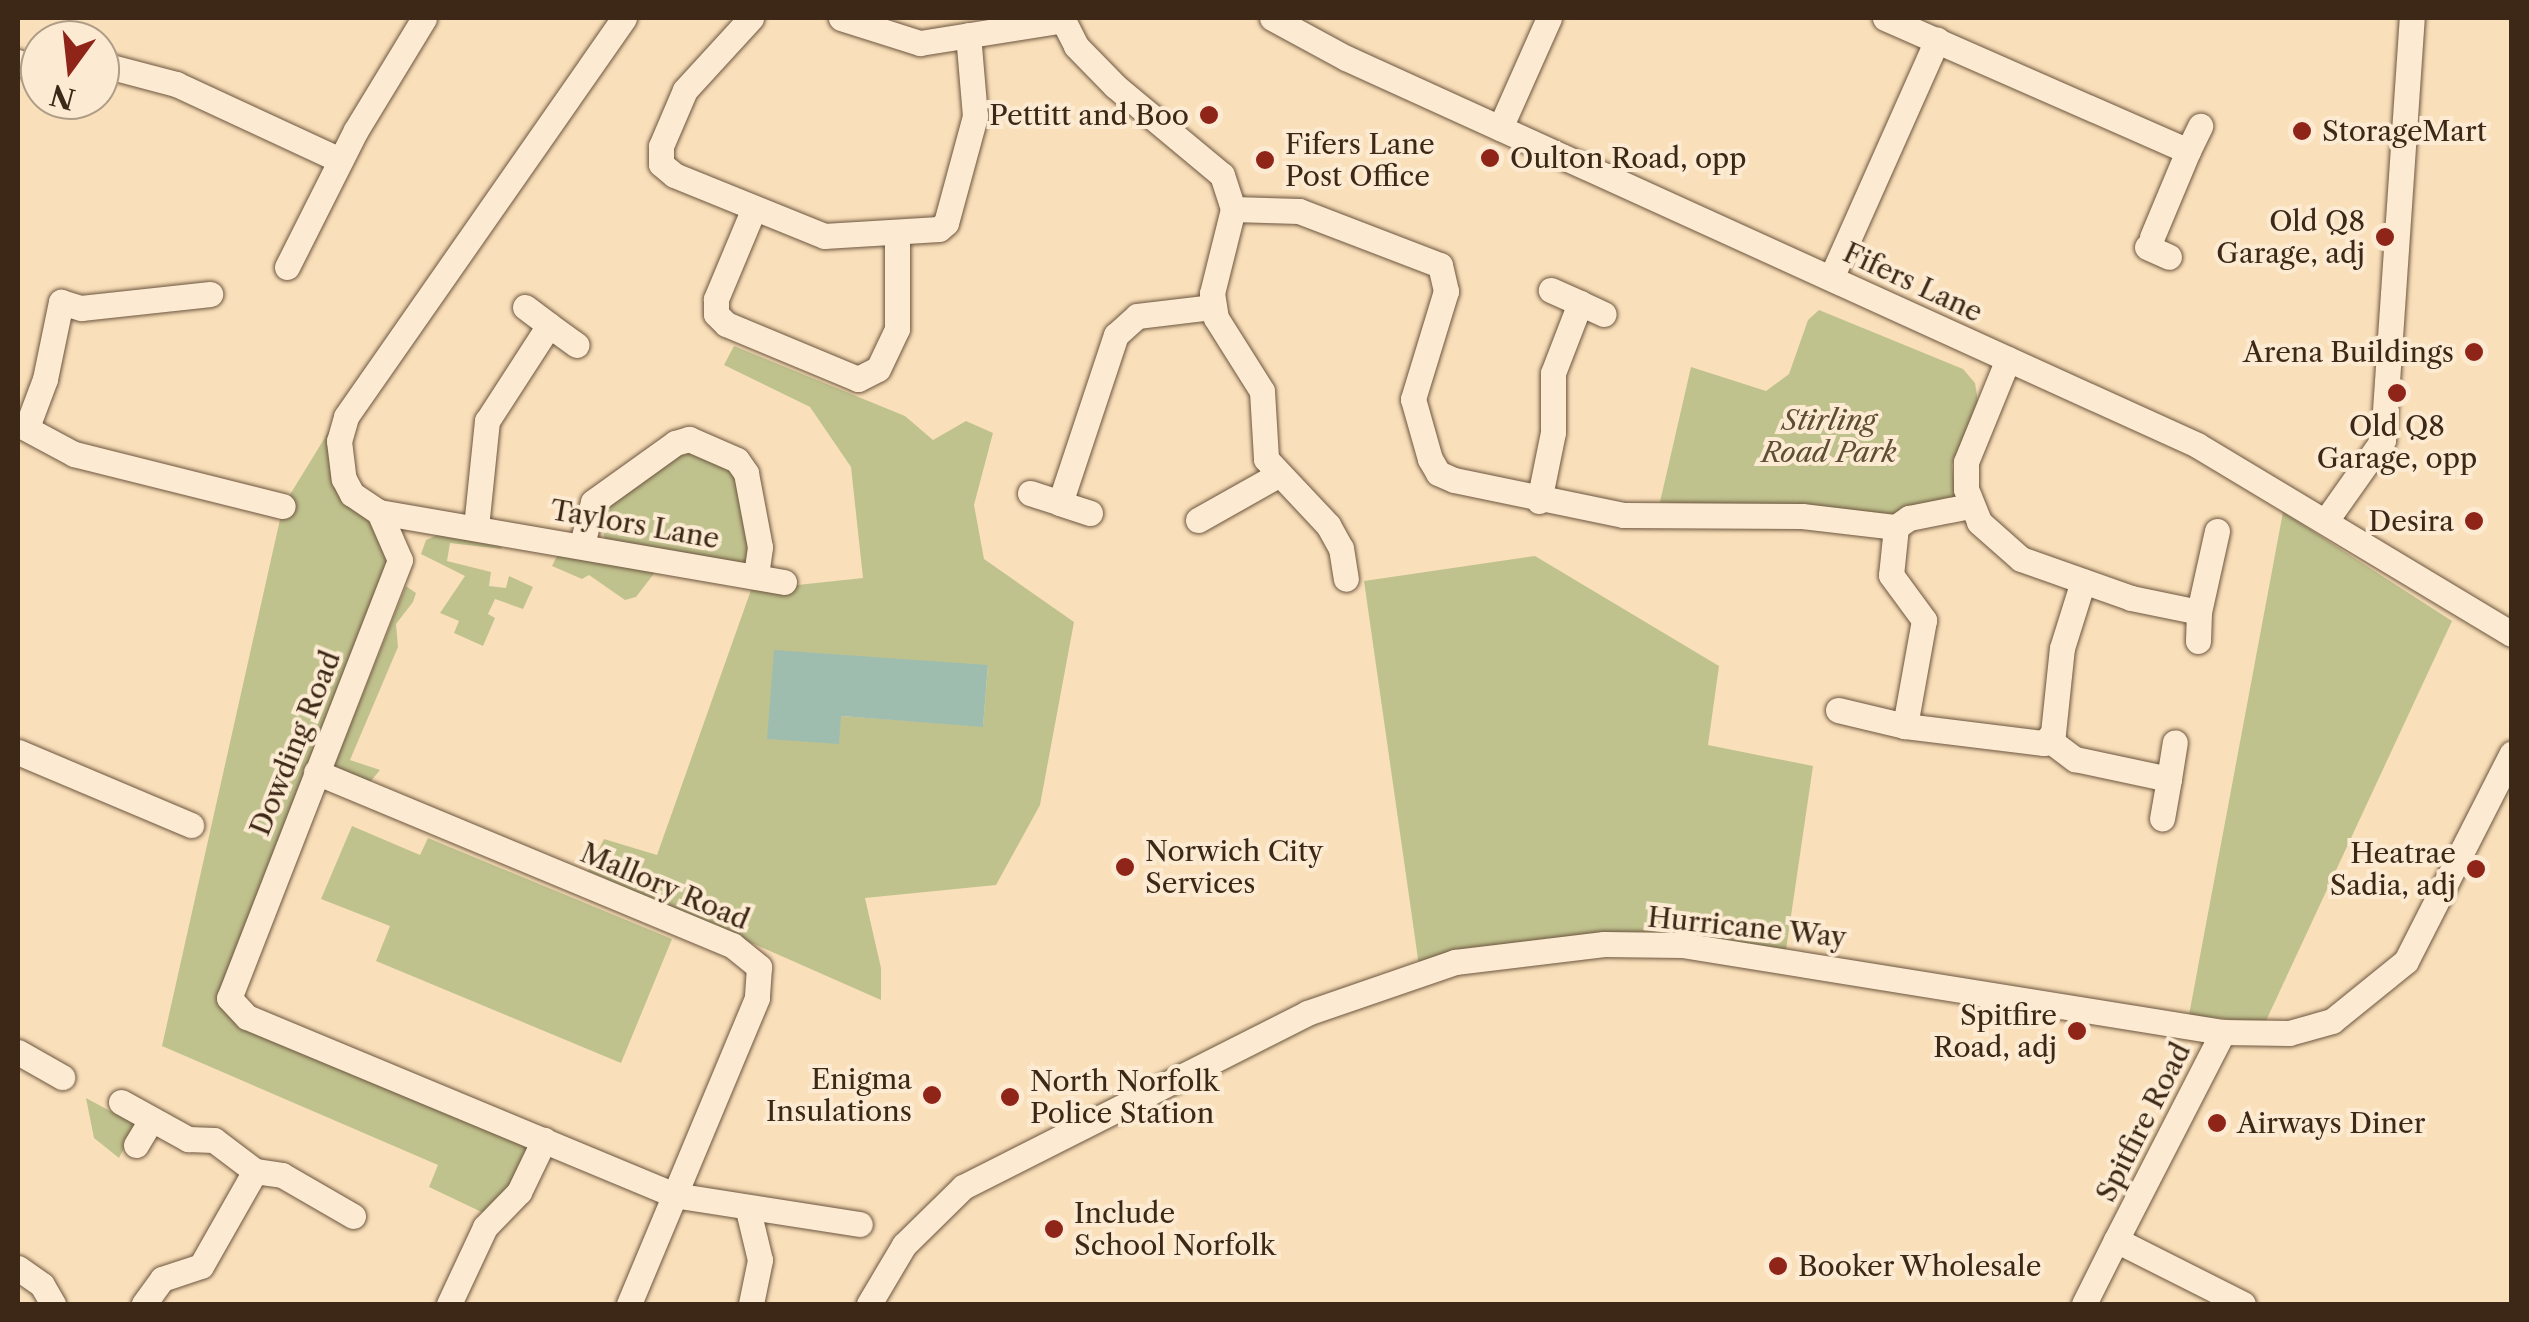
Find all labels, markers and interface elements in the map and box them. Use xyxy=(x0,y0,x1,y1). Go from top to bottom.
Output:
north arrow xyxy=(20,20,120,120)
text: N xyxy=(47,77,79,117)
place label: Pettitt and Boo xyxy=(989,98,1189,132)
marker: Pettitt and Boo xyxy=(1198,104,1220,126)
place label: StorageMart xyxy=(2322,114,2487,148)
marker: StorageMart xyxy=(2291,120,2313,142)
place label: Fifers Lane Post Office xyxy=(1285,127,1435,193)
place label: Oulton Road, opp xyxy=(1510,141,1747,175)
marker: Oulton Road, opp xyxy=(1479,147,1501,169)
marker: Fifers Lane Post Office xyxy=(1254,149,1276,171)
place label: Old Q8 Garage, adj xyxy=(2216,204,2365,270)
marker: Old Q8 Garage, adj xyxy=(2374,226,2396,248)
street label: Fifers Lane xyxy=(1838,235,1988,329)
place label: Arena Buildings xyxy=(2243,335,2454,369)
marker: Arena Buildings xyxy=(2463,341,2485,363)
marker: Old Q8 Garage, opp xyxy=(2386,382,2408,404)
park label: Stirling Road Park xyxy=(1761,403,1897,469)
place label: Old Q8 Garage, opp xyxy=(2317,409,2477,475)
street label: Taylors Lane xyxy=(548,493,722,555)
place label: Desira xyxy=(2368,504,2454,538)
marker: Desira xyxy=(2463,510,2485,532)
street label: Dowding Road xyxy=(243,646,347,840)
place label: Norwich City Services xyxy=(1145,834,1323,900)
street label: Mallory Road xyxy=(575,835,755,937)
place label: Heatrae Sadia, adj xyxy=(2330,836,2456,902)
marker: Norwich City Services xyxy=(1114,856,1136,878)
marker: Heatrae Sadia, adj xyxy=(2465,858,2487,880)
street label: Hurricane Way xyxy=(1645,900,1849,954)
place label: Spitfire Road, adj xyxy=(1933,998,2057,1064)
marker: Spitfire Road, adj xyxy=(2066,1020,2088,1042)
street label: Spitfire Road xyxy=(2089,1037,2197,1207)
place label: Enigma Insulations xyxy=(766,1062,912,1128)
place label: North Norfolk Police Station xyxy=(1030,1064,1219,1130)
marker: Enigma Insulations xyxy=(921,1084,943,1106)
marker: North Norfolk Police Station xyxy=(999,1086,1021,1108)
place label: Airways Diner xyxy=(2237,1106,2425,1140)
marker: Airways Diner xyxy=(2206,1112,2228,1134)
place label: Include School Norfolk xyxy=(1074,1196,1276,1262)
marker: Include School Norfolk xyxy=(1043,1218,1065,1240)
place label: Booker Wholesale xyxy=(1798,1249,2043,1283)
marker: Booker Wholesale xyxy=(1767,1255,1789,1277)

